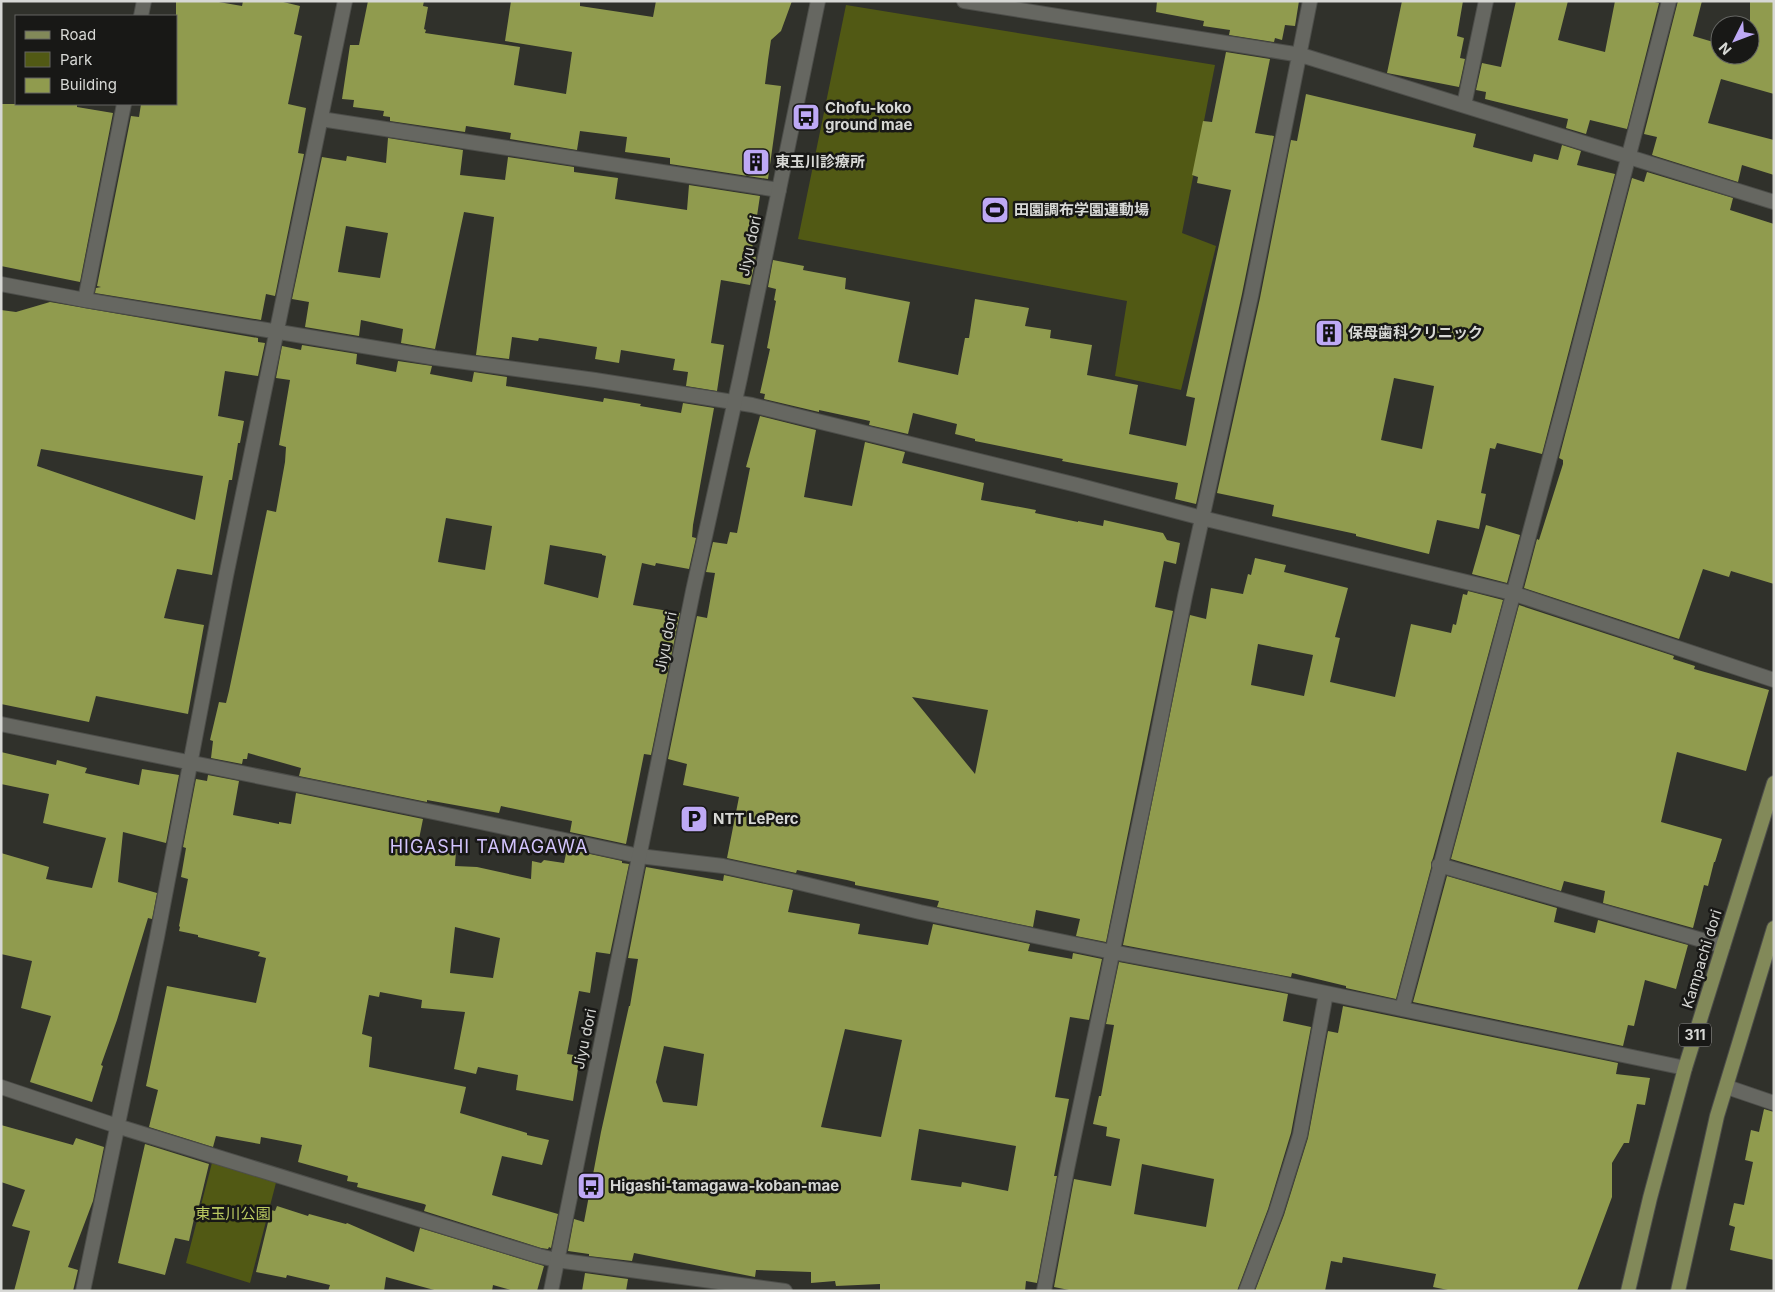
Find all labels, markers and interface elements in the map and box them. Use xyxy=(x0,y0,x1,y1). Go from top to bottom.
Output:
legend xyxy=(15,15,178,105)
north arrow xyxy=(1710,15,1760,65)
text: Road xyxy=(60,25,96,44)
text: N xyxy=(1715,39,1735,59)
text: Park xyxy=(60,50,93,69)
text: Building xyxy=(60,75,117,94)
place label: Chofu-koko ground mae xyxy=(825,98,913,134)
bus stop icon: Chofu-koko ground mae xyxy=(791,102,821,132)
building icon: 東玉川診療所 xyxy=(741,147,771,177)
place label: 東玉川診療所 xyxy=(775,152,865,171)
sports icon: 田園調布学園運動場 xyxy=(980,195,1010,225)
place label: 田園調布学園運動場 xyxy=(1014,200,1149,219)
street label: Jiyu dori xyxy=(734,214,765,278)
building icon: 保母歯科クリニック xyxy=(1314,318,1344,348)
place label: 保母歯科クリニック xyxy=(1348,323,1483,342)
street label: Jiyu dori xyxy=(650,610,681,674)
parking icon: NTT LePerc xyxy=(679,804,709,834)
place label: NTT LePerc xyxy=(713,809,799,828)
district label: HIGASHI TAMAGAWA xyxy=(390,836,588,857)
street label: Kampachi dori xyxy=(1677,907,1726,1011)
street label: Jiyu dori xyxy=(569,1007,600,1071)
road number: 311 xyxy=(1679,1024,1711,1046)
bus stop icon: Higashi-tamagawa-koban-mae xyxy=(576,1171,606,1201)
place label: Higashi-tamagawa-koban-mae xyxy=(610,1176,839,1195)
park label: 東玉川公園 xyxy=(195,1204,271,1223)

